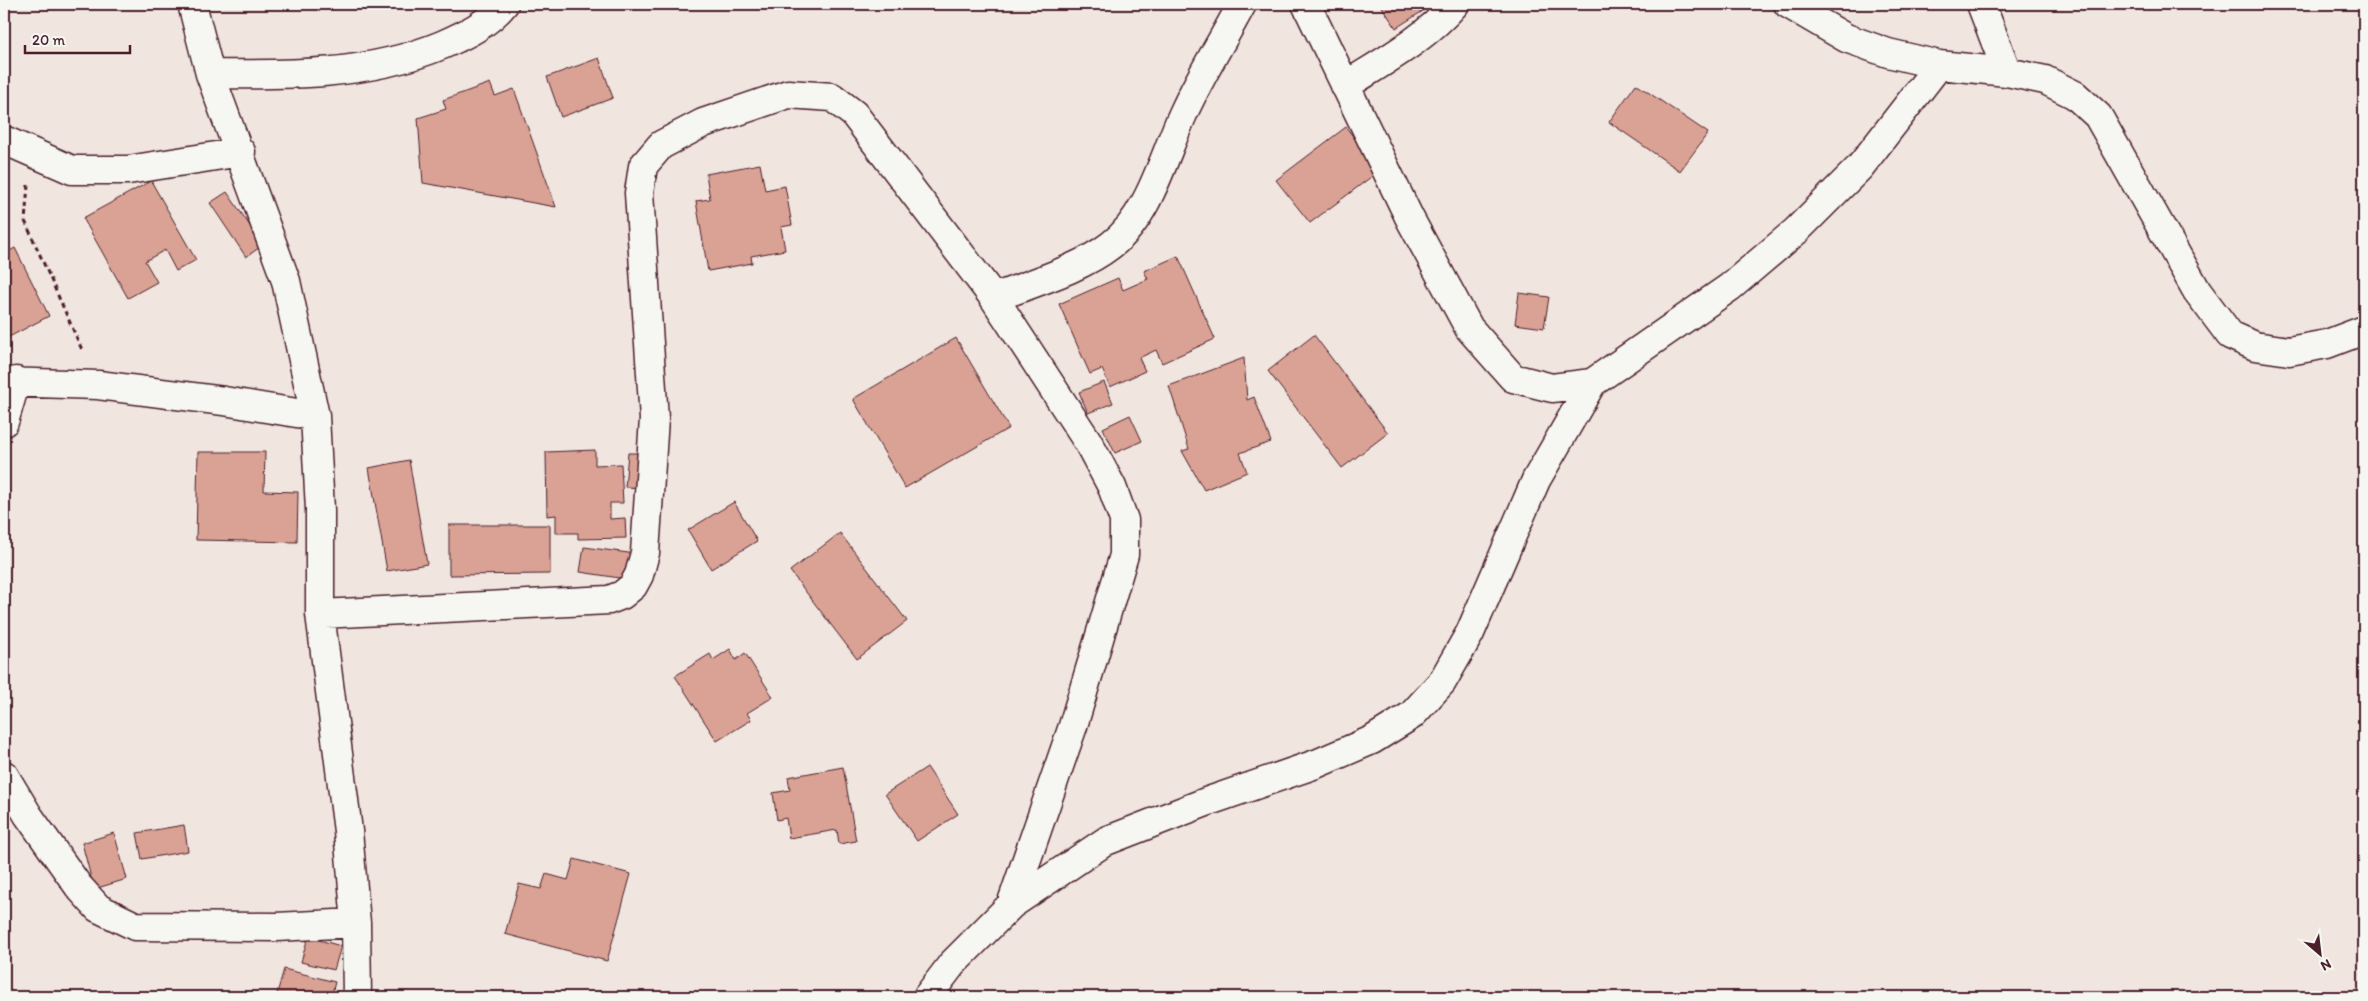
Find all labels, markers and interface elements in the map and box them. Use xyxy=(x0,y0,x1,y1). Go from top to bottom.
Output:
scale bar xyxy=(25,22,130,54)
text: 20 m xyxy=(32,31,66,49)
north arrow xyxy=(2296,928,2346,978)
text: N xyxy=(2318,955,2334,975)

